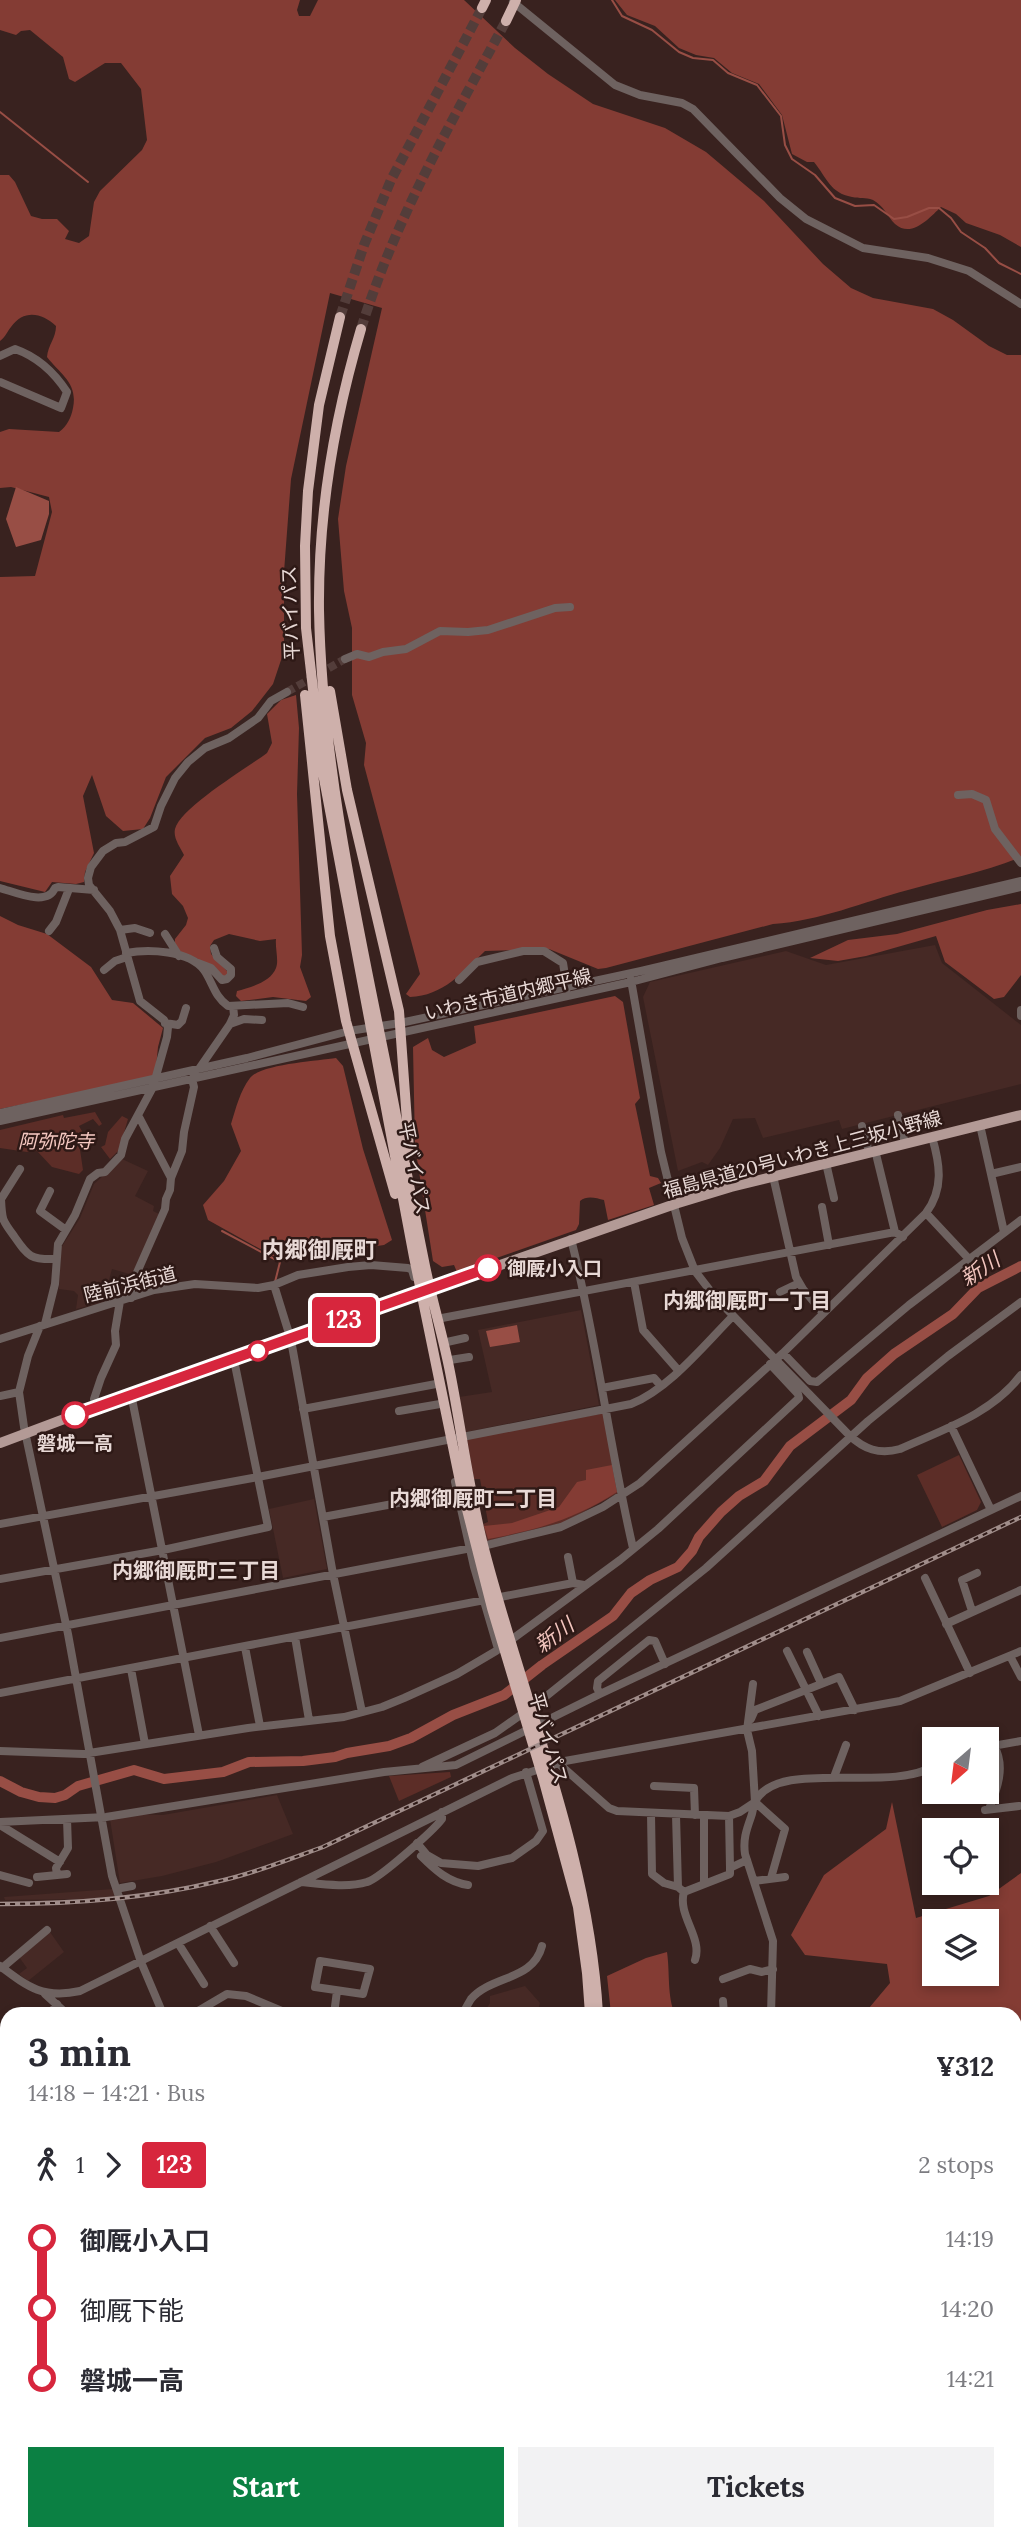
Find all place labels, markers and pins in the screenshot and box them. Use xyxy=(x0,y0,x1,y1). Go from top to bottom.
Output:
marker: 御厩小入口 xyxy=(475,1255,501,1281)
place label: 御厩小入口 xyxy=(507,1256,602,1280)
unlabelled marker xyxy=(248,1341,268,1361)
marker: 磐城一高 xyxy=(62,1402,88,1428)
place label: 磐城一高 xyxy=(37,1431,113,1455)

